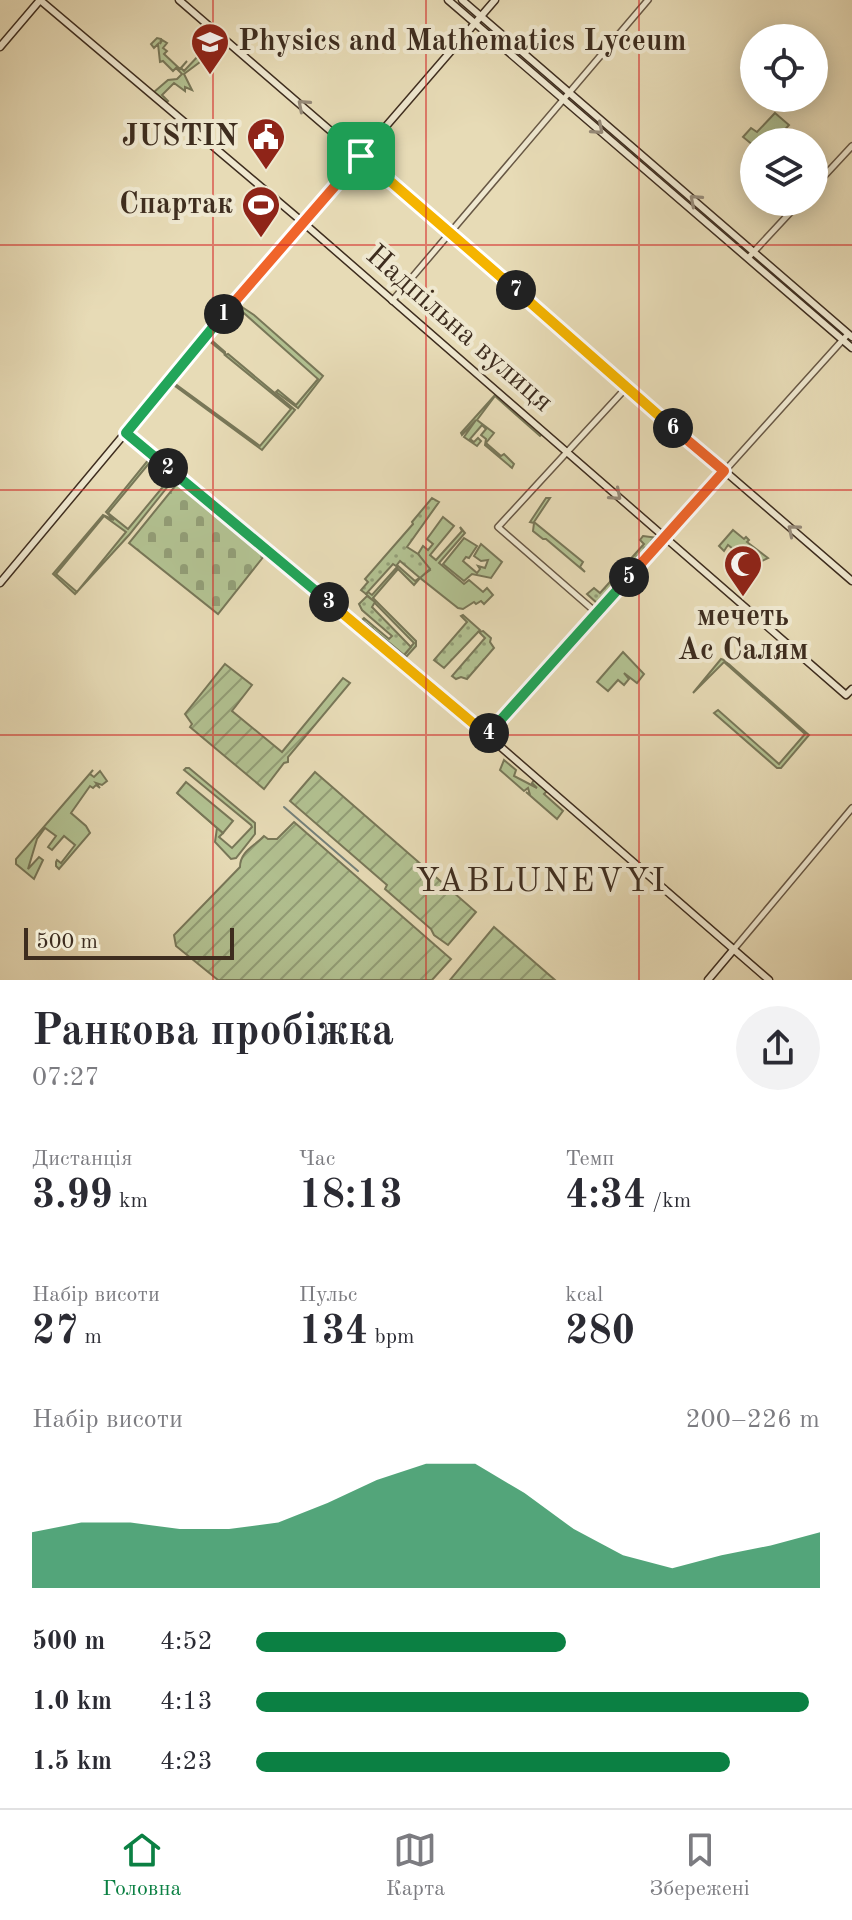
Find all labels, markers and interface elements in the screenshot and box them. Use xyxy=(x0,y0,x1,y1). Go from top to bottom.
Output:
school or university icon: Physics and Mathematics Lyceum xyxy=(189,21,231,76)
map controls xyxy=(740,24,828,216)
button: locate xyxy=(740,24,828,112)
place label: Physics and Mathematics Lyceum xyxy=(238,27,686,57)
one-way arrow xyxy=(298,101,312,115)
public building icon: JUSTIN xyxy=(245,116,287,171)
one-way arrow xyxy=(589,120,604,134)
place label: JUSTIN xyxy=(122,122,238,152)
pin xyxy=(327,122,395,190)
button: layers xyxy=(740,128,828,216)
icon: arrive xyxy=(339,134,383,178)
sports icon: Спартак xyxy=(240,184,282,239)
place label: Спартак xyxy=(119,190,233,220)
one-way arrow xyxy=(690,196,705,210)
street label: Надпільна вулиця xyxy=(360,240,558,418)
pin: 7 xyxy=(496,270,536,310)
text: 7 xyxy=(510,279,522,301)
pin: 1 xyxy=(204,294,244,334)
text: 1 xyxy=(218,303,230,325)
pin: 6 xyxy=(653,408,693,448)
text: 6 xyxy=(667,417,679,439)
pin: 2 xyxy=(148,448,188,488)
text: 2 xyxy=(162,457,174,479)
one-way arrow xyxy=(607,485,622,500)
one-way arrow xyxy=(788,525,802,540)
mosque icon: мечеть Ас Салям xyxy=(722,543,764,598)
pin: 5 xyxy=(609,557,649,597)
text: 5 xyxy=(623,566,635,588)
pin: 3 xyxy=(309,582,349,622)
text: 3 xyxy=(323,591,335,613)
place label: мечеть Ас Салям xyxy=(677,602,809,666)
pin: 4 xyxy=(469,713,509,753)
text: 4 xyxy=(483,722,495,744)
district label: YABLUNEVYI xyxy=(415,865,667,899)
scale bar xyxy=(24,924,234,960)
text: 500 m xyxy=(36,931,98,953)
button: share xyxy=(736,1006,820,1090)
text: Ранкова пробіжка xyxy=(32,1010,394,1054)
text: 07:27 xyxy=(32,1065,100,1091)
text: Дистанція xyxy=(32,1148,132,1170)
text: Час xyxy=(299,1148,335,1170)
text: Темп xyxy=(565,1148,614,1170)
text: 3.99 xyxy=(32,1177,113,1217)
text: 18:13 xyxy=(299,1177,403,1217)
text: 4:34 xyxy=(565,1177,646,1217)
text: km xyxy=(113,1190,148,1212)
text: /km xyxy=(646,1190,691,1212)
text: Набір висоти xyxy=(32,1284,160,1306)
text: Пульс xyxy=(299,1284,357,1306)
text: kcal xyxy=(565,1284,603,1306)
text: 27 xyxy=(32,1313,78,1353)
text: 134 xyxy=(299,1313,368,1353)
text: 280 xyxy=(565,1313,635,1353)
text: m xyxy=(78,1326,102,1348)
text: bpm xyxy=(368,1326,415,1348)
text: Набір висоти xyxy=(32,1407,183,1433)
text: 200–226 m xyxy=(685,1407,820,1433)
text: 500 m xyxy=(32,1629,105,1655)
text: 4:52 xyxy=(160,1629,213,1655)
text: 1.0 km xyxy=(32,1689,112,1715)
text: 4:13 xyxy=(160,1689,213,1715)
text: 1.5 km xyxy=(32,1749,112,1775)
text: 4:23 xyxy=(160,1749,213,1775)
tab: Головна xyxy=(102,1828,181,1903)
tab: Карта xyxy=(386,1828,445,1903)
tab: Збережені xyxy=(650,1828,750,1903)

